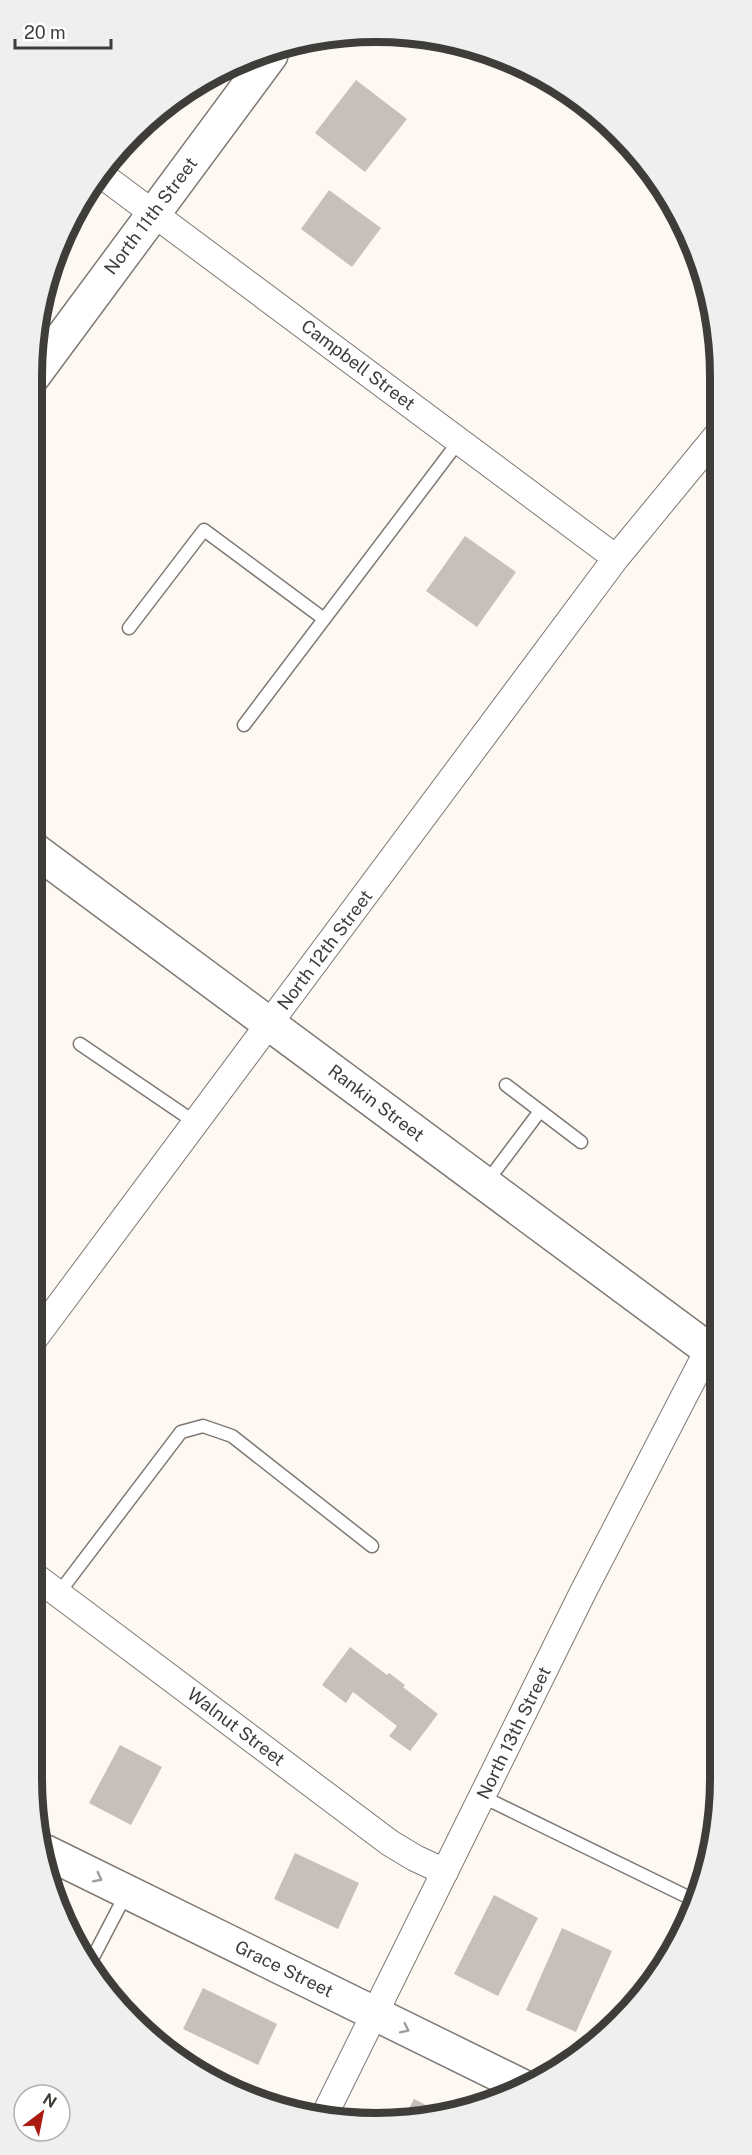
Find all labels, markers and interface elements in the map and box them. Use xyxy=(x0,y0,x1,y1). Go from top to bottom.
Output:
scale bar xyxy=(15,12,111,50)
text: 20 m xyxy=(24,22,66,43)
street label: North 11th Street xyxy=(100,153,201,278)
street label: Campbell Street xyxy=(297,315,419,414)
street label: North 12th Street xyxy=(273,886,376,1014)
street label: Rankin Street xyxy=(324,1060,428,1145)
street label: North 13th Street xyxy=(472,1663,555,1803)
street label: Walnut Street xyxy=(183,1683,289,1770)
one-way arrow xyxy=(92,1871,103,1883)
street label: Grace Street xyxy=(232,1936,337,2001)
one-way arrow xyxy=(399,2021,410,2033)
north arrow xyxy=(12,2083,72,2143)
text: N xyxy=(39,2089,60,2112)

